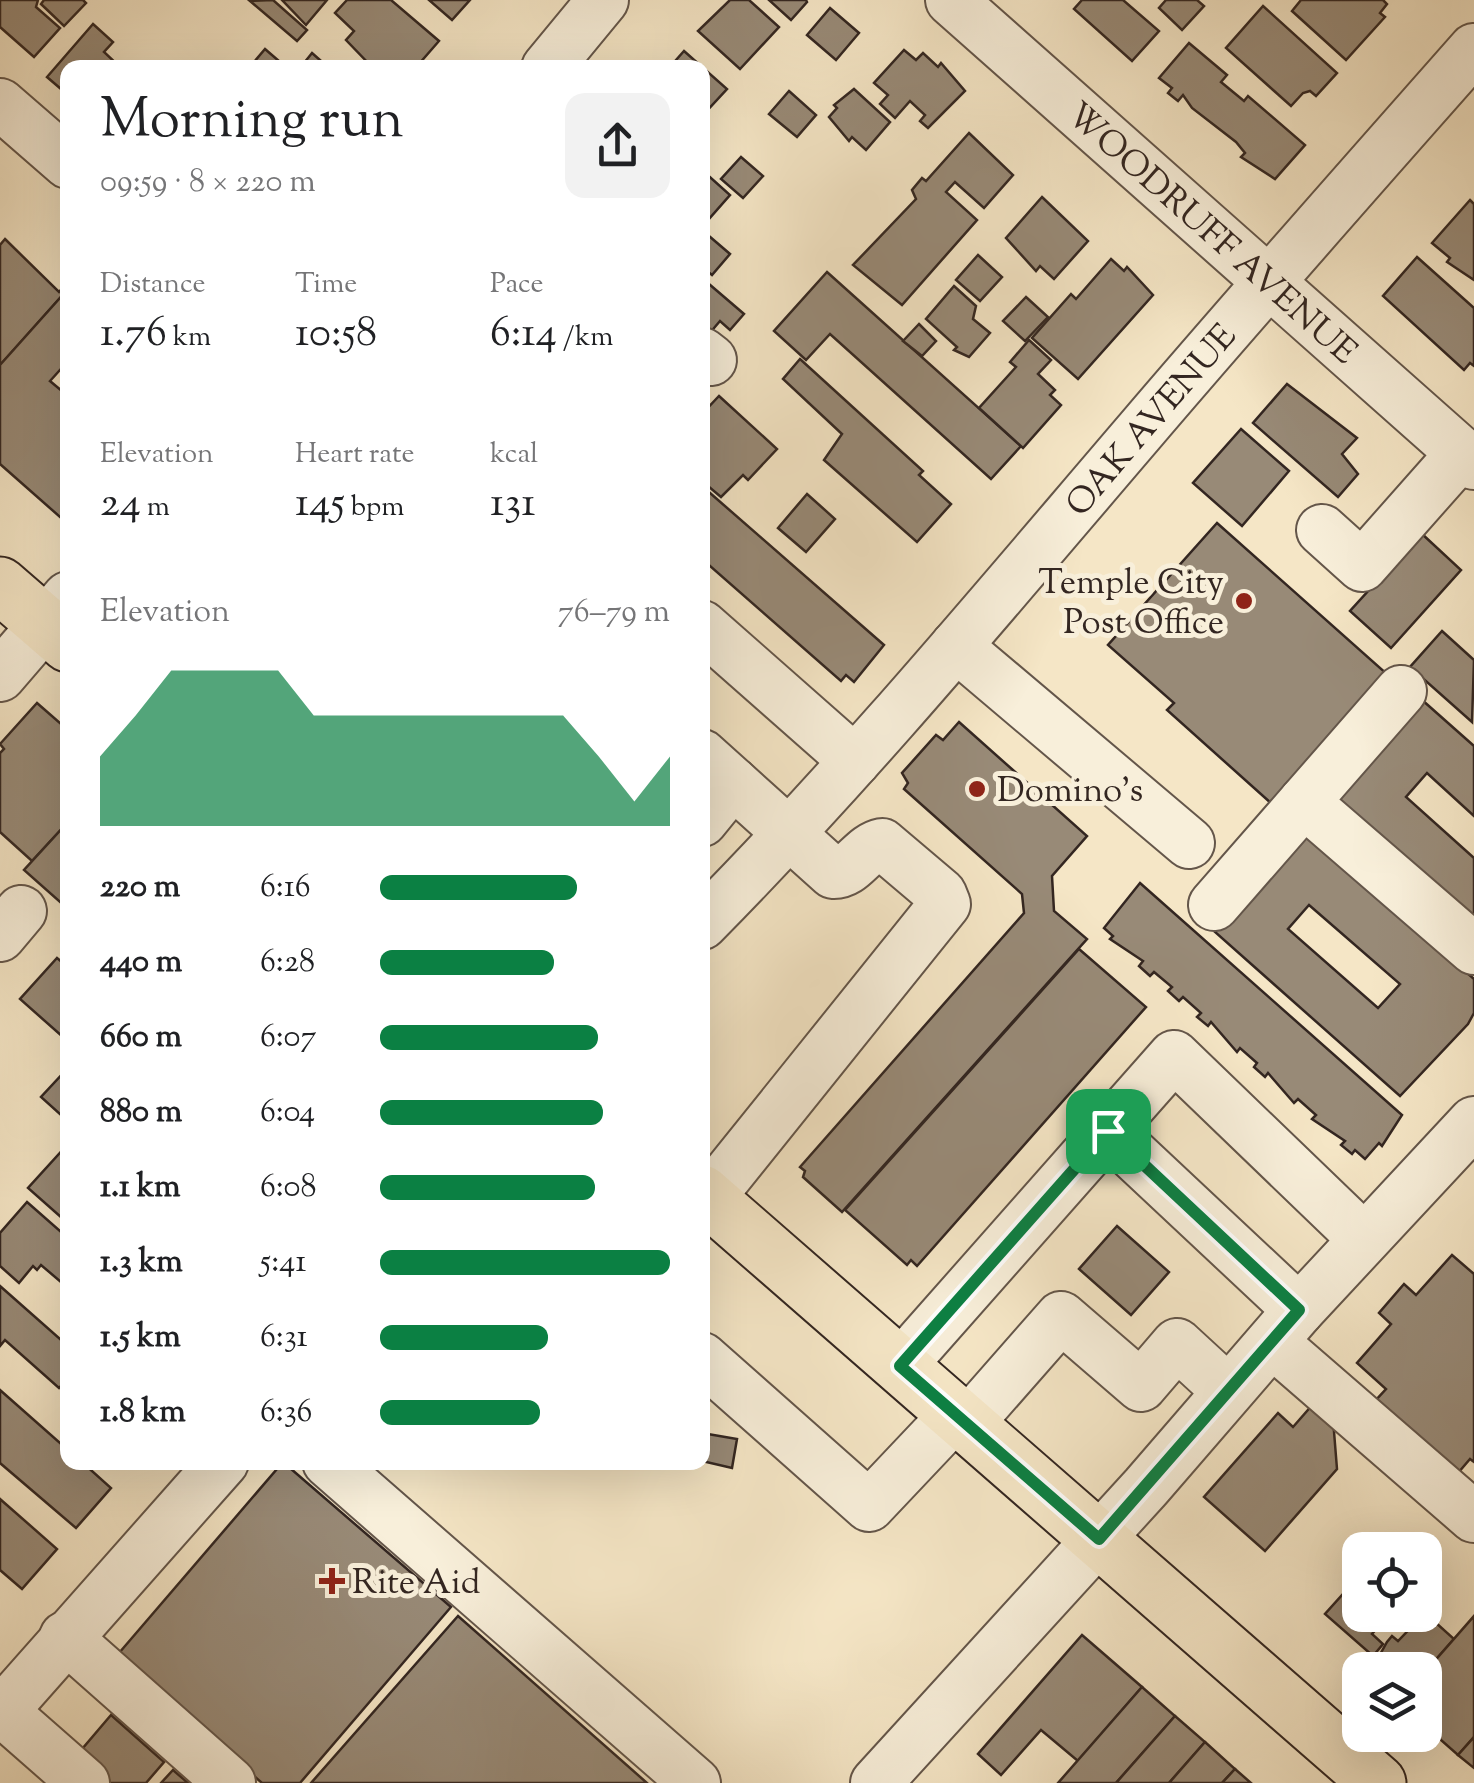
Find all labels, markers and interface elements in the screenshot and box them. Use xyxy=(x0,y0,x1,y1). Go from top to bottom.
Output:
text: Morning run xyxy=(100,83,404,162)
street label: WOODRUFF AVENUE xyxy=(1054,92,1367,378)
button: share xyxy=(565,93,670,198)
text: 09:59 · 8 × 220 m xyxy=(100,160,316,206)
text: Distance xyxy=(100,265,206,305)
text: Time xyxy=(295,265,357,305)
text: Pace xyxy=(490,265,544,305)
text: 1.76 xyxy=(100,305,167,365)
text: 10:58 xyxy=(295,305,377,365)
text: 6:14 xyxy=(490,305,557,365)
street label: OAK AVENUE xyxy=(1055,314,1250,529)
text: km xyxy=(167,318,211,358)
text: /km xyxy=(557,318,613,358)
text: Elevation xyxy=(100,435,214,475)
text: Heart rate xyxy=(295,435,415,475)
text: kcal xyxy=(490,435,538,475)
text: 24 xyxy=(100,475,141,535)
text: 145 xyxy=(295,475,345,535)
text: 131 xyxy=(490,475,536,535)
text: m xyxy=(141,488,170,528)
text: bpm xyxy=(345,488,405,528)
place label: Temple City Post Office xyxy=(1038,559,1224,650)
text: Elevation xyxy=(100,590,230,636)
text: 76–79 m xyxy=(558,590,670,636)
marker: Temple City Post Office xyxy=(1233,590,1255,612)
place label: Domino's xyxy=(997,767,1143,818)
marker: Domino's xyxy=(966,778,988,800)
text: 220 m xyxy=(100,865,180,911)
text: 6:16 xyxy=(260,865,311,911)
text: 440 m xyxy=(100,940,182,986)
text: 6:28 xyxy=(260,940,315,986)
text: 660 m xyxy=(100,1015,182,1061)
text: 6:07 xyxy=(260,1015,317,1061)
pin xyxy=(1066,1089,1151,1174)
text: 880 m xyxy=(100,1090,182,1136)
text: 6:04 xyxy=(260,1090,315,1136)
icon: arrive xyxy=(1081,1104,1136,1159)
text: 1.1 km xyxy=(100,1165,181,1211)
text: 6:08 xyxy=(260,1165,317,1211)
text: 1.3 km xyxy=(100,1240,183,1286)
text: 5:41 xyxy=(260,1240,306,1286)
text: 1.5 km xyxy=(100,1315,181,1361)
text: 6:31 xyxy=(260,1315,308,1361)
text: 1.8 km xyxy=(100,1390,186,1436)
text: 6:36 xyxy=(260,1390,312,1436)
map controls xyxy=(1342,1532,1442,1752)
button: locate xyxy=(1342,1532,1442,1632)
place label: Rite Aid xyxy=(352,1559,481,1610)
marker: Rite Aid xyxy=(321,1570,343,1592)
button: layers xyxy=(1342,1652,1442,1752)

